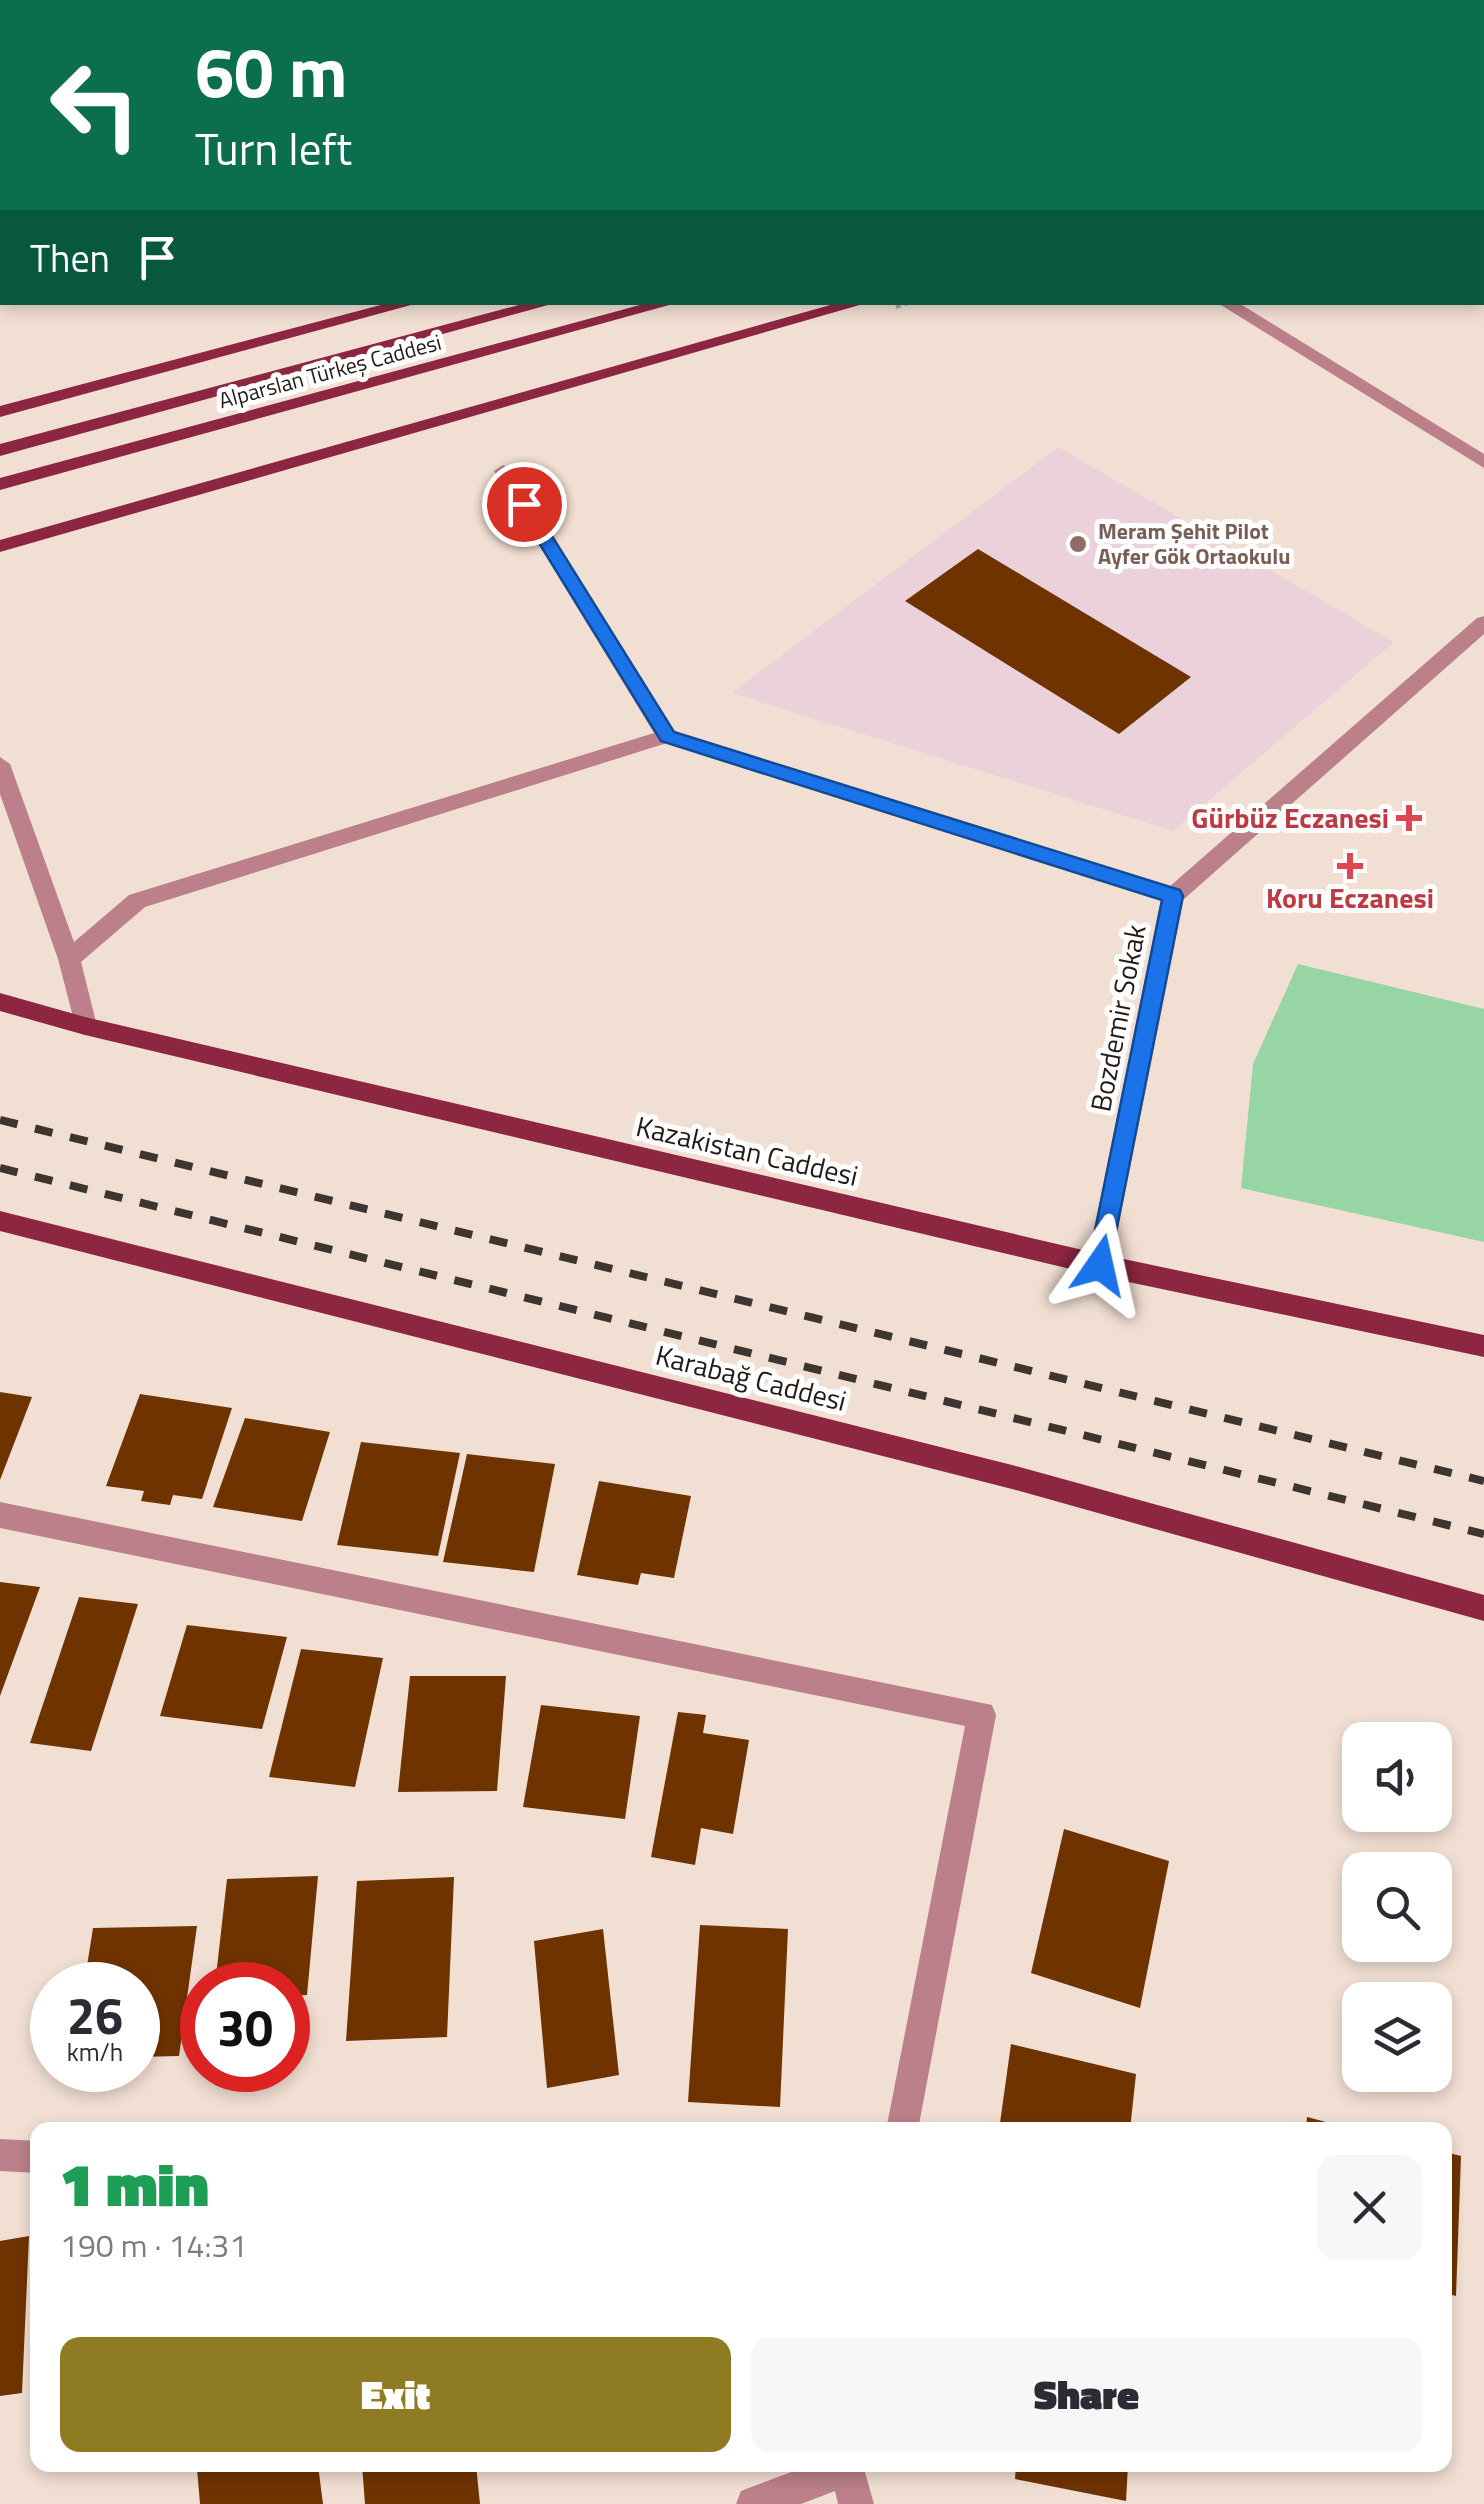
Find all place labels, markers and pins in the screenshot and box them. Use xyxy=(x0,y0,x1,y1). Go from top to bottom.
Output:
pin xyxy=(482,462,567,547)
place label: Meram Şehit Pilot Ayfer Gök Ortaokulu xyxy=(1098,514,1290,573)
marker: Meram Şehit Pilot Ayfer Gök Ortaokulu xyxy=(1067,533,1089,555)
place label: Gürbüz Eczanesi xyxy=(1191,796,1389,839)
marker: Gürbüz Eczanesi xyxy=(1398,807,1420,829)
marker: Koru Eczanesi xyxy=(1339,855,1361,877)
place label: Koru Eczanesi xyxy=(1266,876,1434,919)

